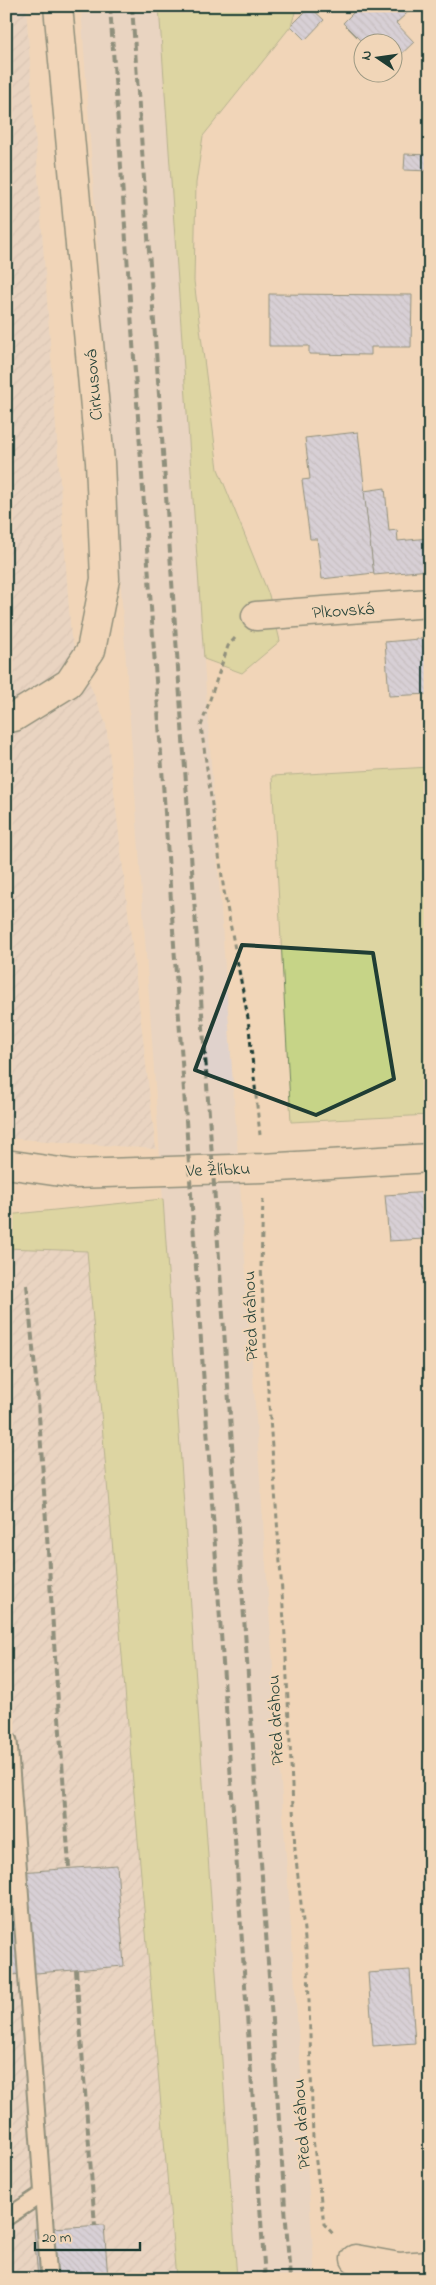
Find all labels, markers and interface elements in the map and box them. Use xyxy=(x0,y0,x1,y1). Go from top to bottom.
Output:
north arrow xyxy=(354,32,404,82)
text: N xyxy=(356,48,378,62)
street label: Cirkusová xyxy=(79,348,111,422)
street label: Plkovská xyxy=(311,597,375,627)
street label: Ve Žlíbku xyxy=(184,1157,251,1185)
street label: Před dráhou xyxy=(237,1270,267,1362)
street label: Před dráhou xyxy=(262,1674,292,1766)
street label: Před dráhou xyxy=(287,2078,319,2170)
scale bar xyxy=(35,2220,140,2252)
text: 20 m xyxy=(42,2227,72,2249)

